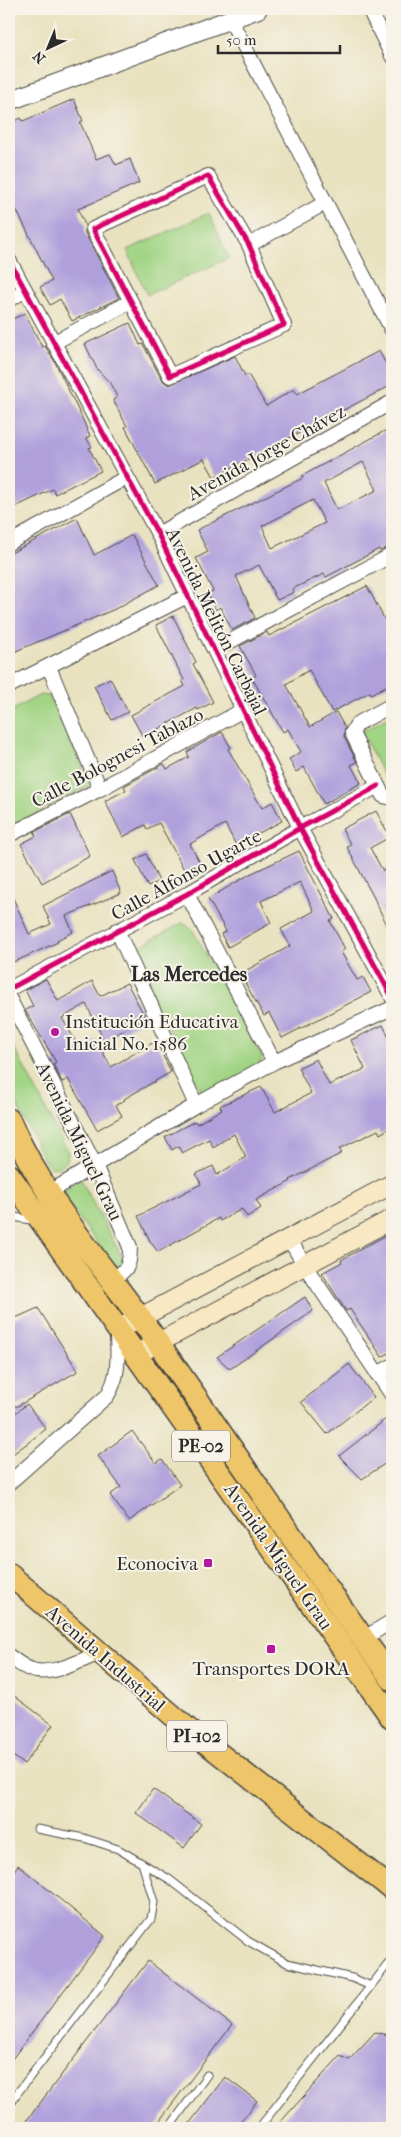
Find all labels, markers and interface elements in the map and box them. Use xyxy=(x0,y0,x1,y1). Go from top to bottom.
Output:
north arrow xyxy=(22,22,72,72)
scale bar xyxy=(218,22,341,54)
text: 50 m xyxy=(226,31,257,49)
text: N xyxy=(29,47,49,67)
street label: Avenida Jorge Chávez xyxy=(183,400,349,506)
street label: Avenida Melitón Carbajal xyxy=(161,523,271,719)
street label: Calle Bolognesi Tablazo xyxy=(28,703,207,812)
street label: Calle Alfonso Ugarte xyxy=(108,824,265,925)
district label: Las Mercedes xyxy=(131,963,248,986)
place label: Institución Educativa Inicial No. 1586 xyxy=(65,1011,239,1055)
marker: Institución Educativa Inicial No. 1586 xyxy=(49,1026,61,1038)
street label: Avenida Miguel Grau xyxy=(31,1058,127,1225)
road number: PE-02 xyxy=(172,1430,230,1462)
street label: Avenida Miguel Grau xyxy=(219,1478,337,1634)
place label: Econociva xyxy=(116,1553,198,1575)
marker: Econociva xyxy=(202,1557,214,1569)
street label: Avenida Industrial xyxy=(40,1600,170,1717)
marker: Transportes DORA xyxy=(265,1643,277,1655)
place label: Transportes DORA xyxy=(192,1658,350,1680)
road number: PI-102 xyxy=(167,1720,227,1752)

